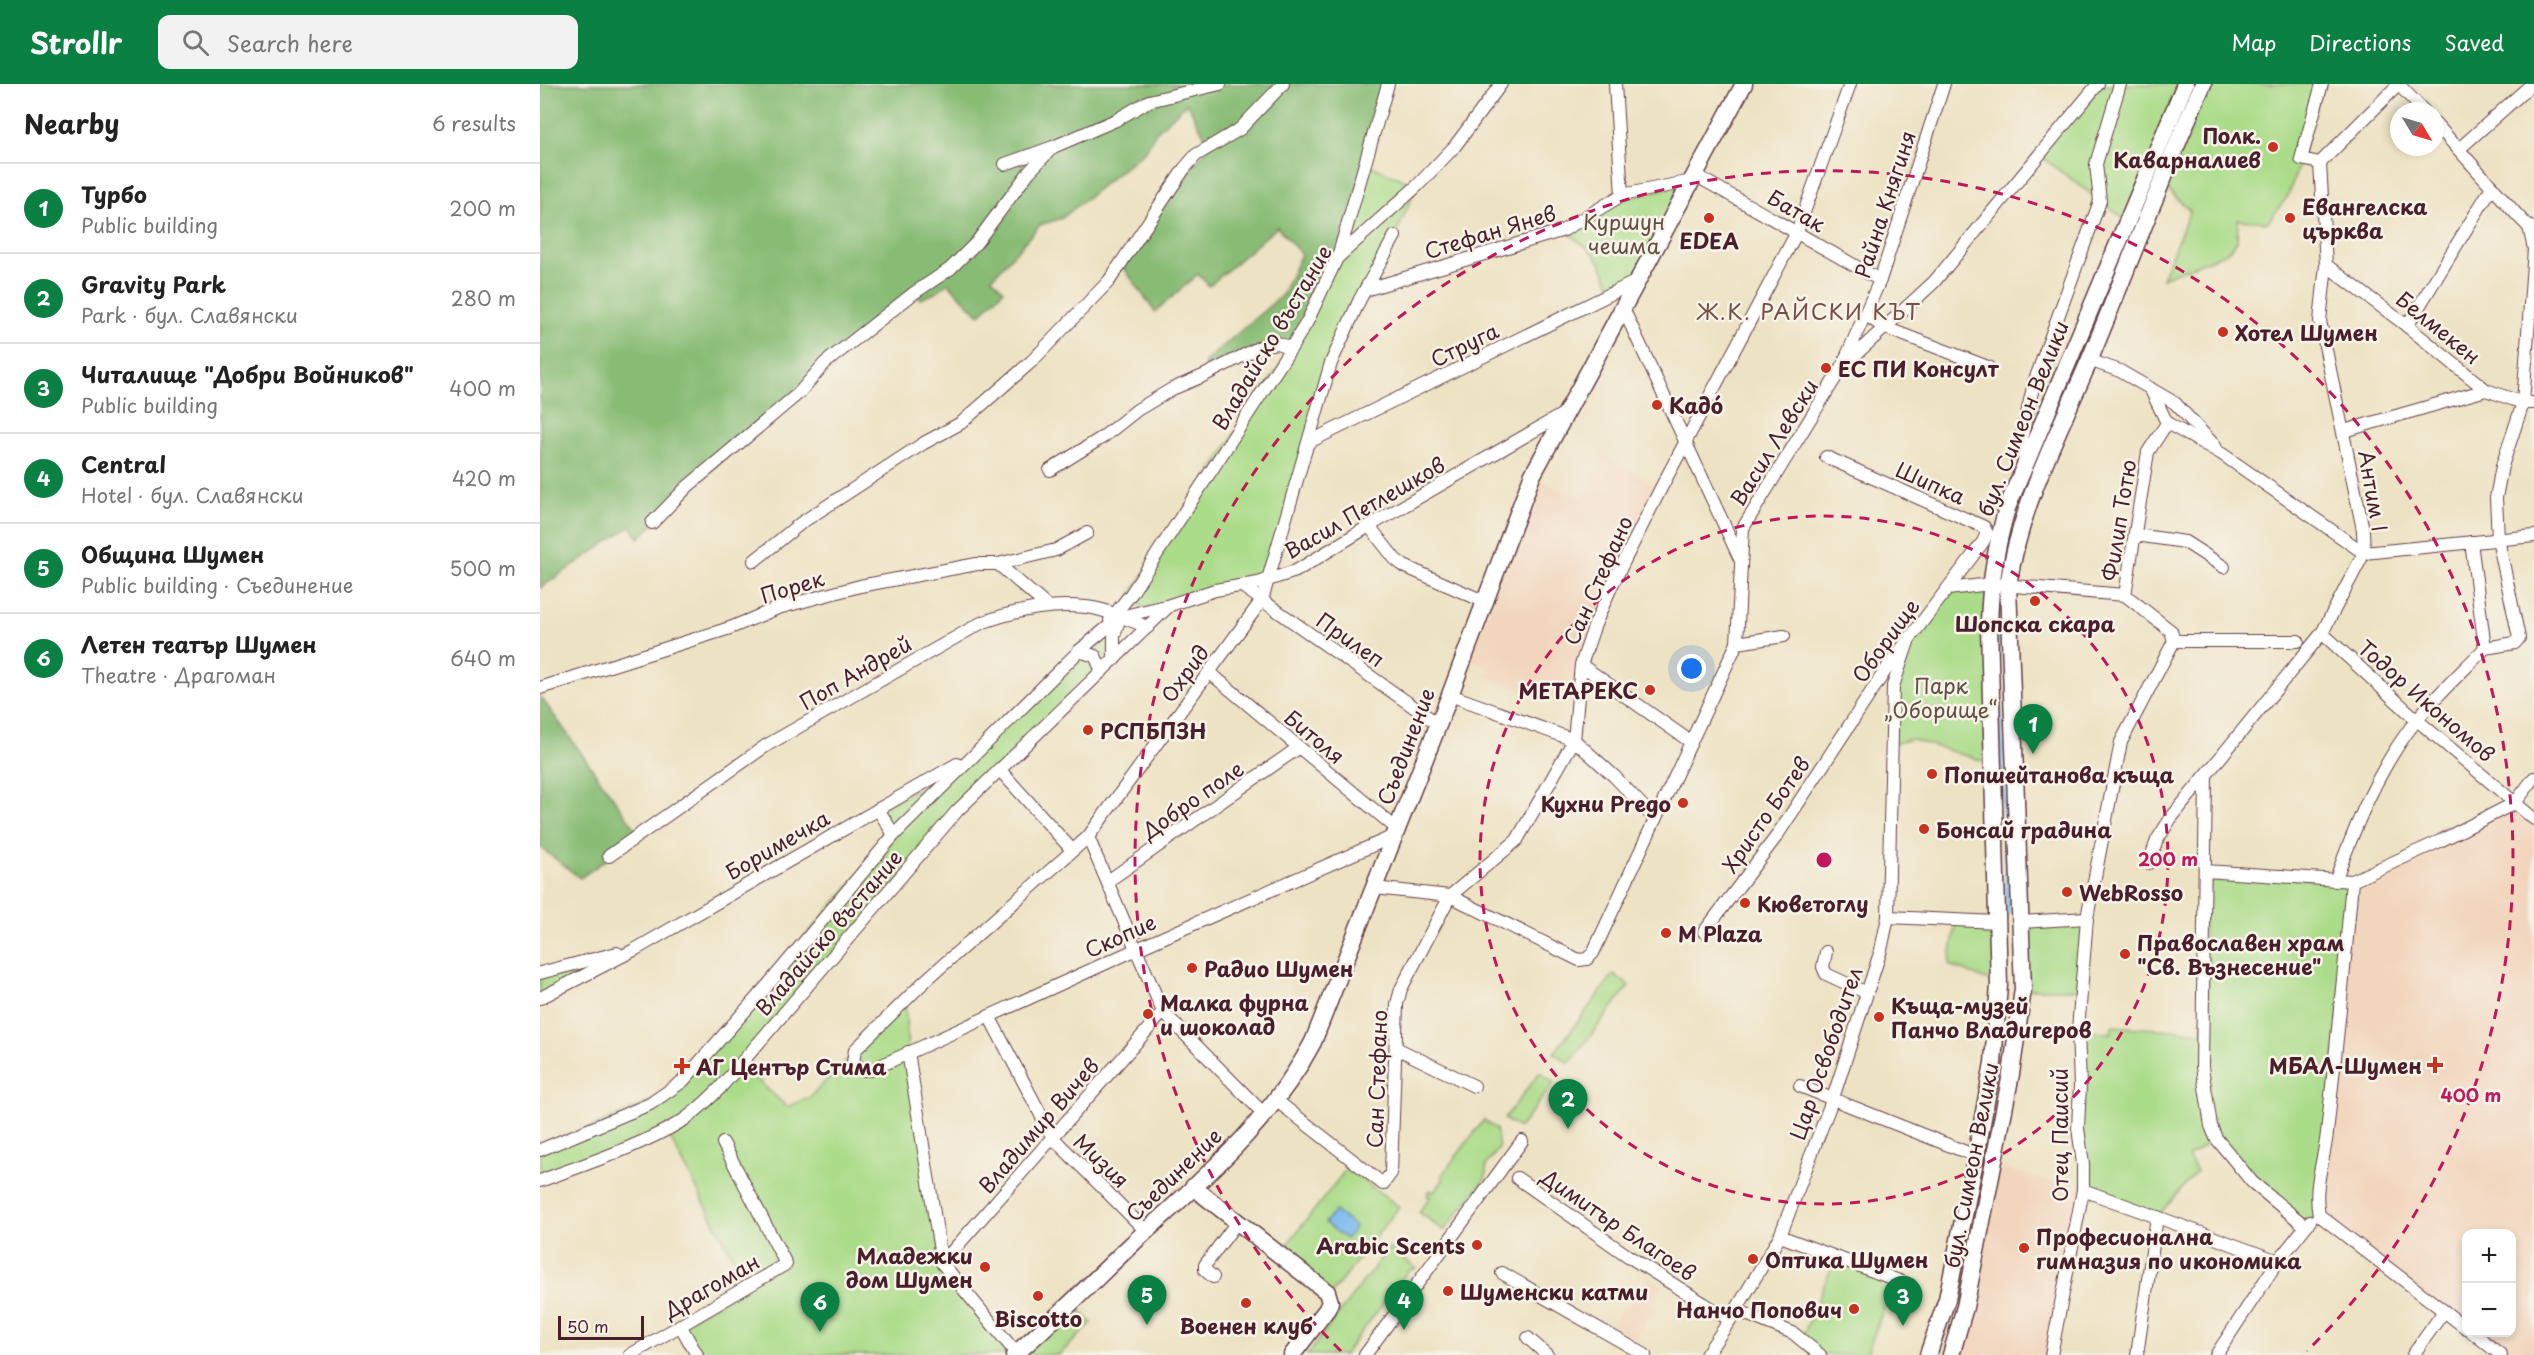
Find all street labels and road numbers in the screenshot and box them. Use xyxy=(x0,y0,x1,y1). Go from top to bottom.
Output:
street label: Райна Княгиня xyxy=(1845,126,1923,282)
street label: Батак xyxy=(1762,181,1832,240)
street label: Стефан Янев xyxy=(1420,196,1560,266)
street label: Владайско въстание xyxy=(1203,238,1339,436)
street label: Белмекен xyxy=(2390,283,2488,371)
street label: Струга xyxy=(1424,314,1504,374)
street label: бул. Симеон Велики xyxy=(1968,315,2076,521)
street label: Васил Левски xyxy=(1721,372,1825,512)
street label: Васил Петлешков xyxy=(1278,448,1450,566)
street label: Антим I xyxy=(2351,448,2397,534)
street label: Шипка xyxy=(1891,453,1971,512)
street label: Филип Тотю xyxy=(2093,457,2143,583)
street label: Сан Стефано xyxy=(1554,510,1640,650)
street label: Порек xyxy=(756,561,828,611)
street label: Оборище xyxy=(1843,591,1927,689)
street label: Прилеп xyxy=(1310,604,1392,674)
street label: Поп Андрей xyxy=(793,627,917,717)
street label: Тодор Икономов xyxy=(2351,631,2503,769)
street label: Охрид xyxy=(1152,637,1216,709)
street label: Съединение xyxy=(1368,683,1442,809)
street label: Битоля xyxy=(1278,701,1352,771)
street label: Христо Ботев xyxy=(1713,749,1817,879)
street label: Добро поле xyxy=(1134,752,1250,847)
street label: Боримечка xyxy=(719,801,836,887)
street label: Владайско въстание xyxy=(747,842,909,1022)
street label: Скопие xyxy=(1079,905,1161,965)
street label: Цар Освободител xyxy=(1780,962,1870,1144)
street label: Сан Стефано xyxy=(1358,1009,1394,1149)
street label: Владимир Вичев xyxy=(970,1050,1106,1200)
street label: бул. Симеон Велики xyxy=(1934,1059,2006,1271)
street label: Отец Паисий xyxy=(2043,1068,2075,1202)
street label: Съединение xyxy=(1118,1120,1228,1228)
street label: Мизия xyxy=(1067,1125,1137,1195)
street label: Димитър Благоев xyxy=(1534,1160,1703,1288)
street label: Драгоман xyxy=(656,1245,765,1326)

